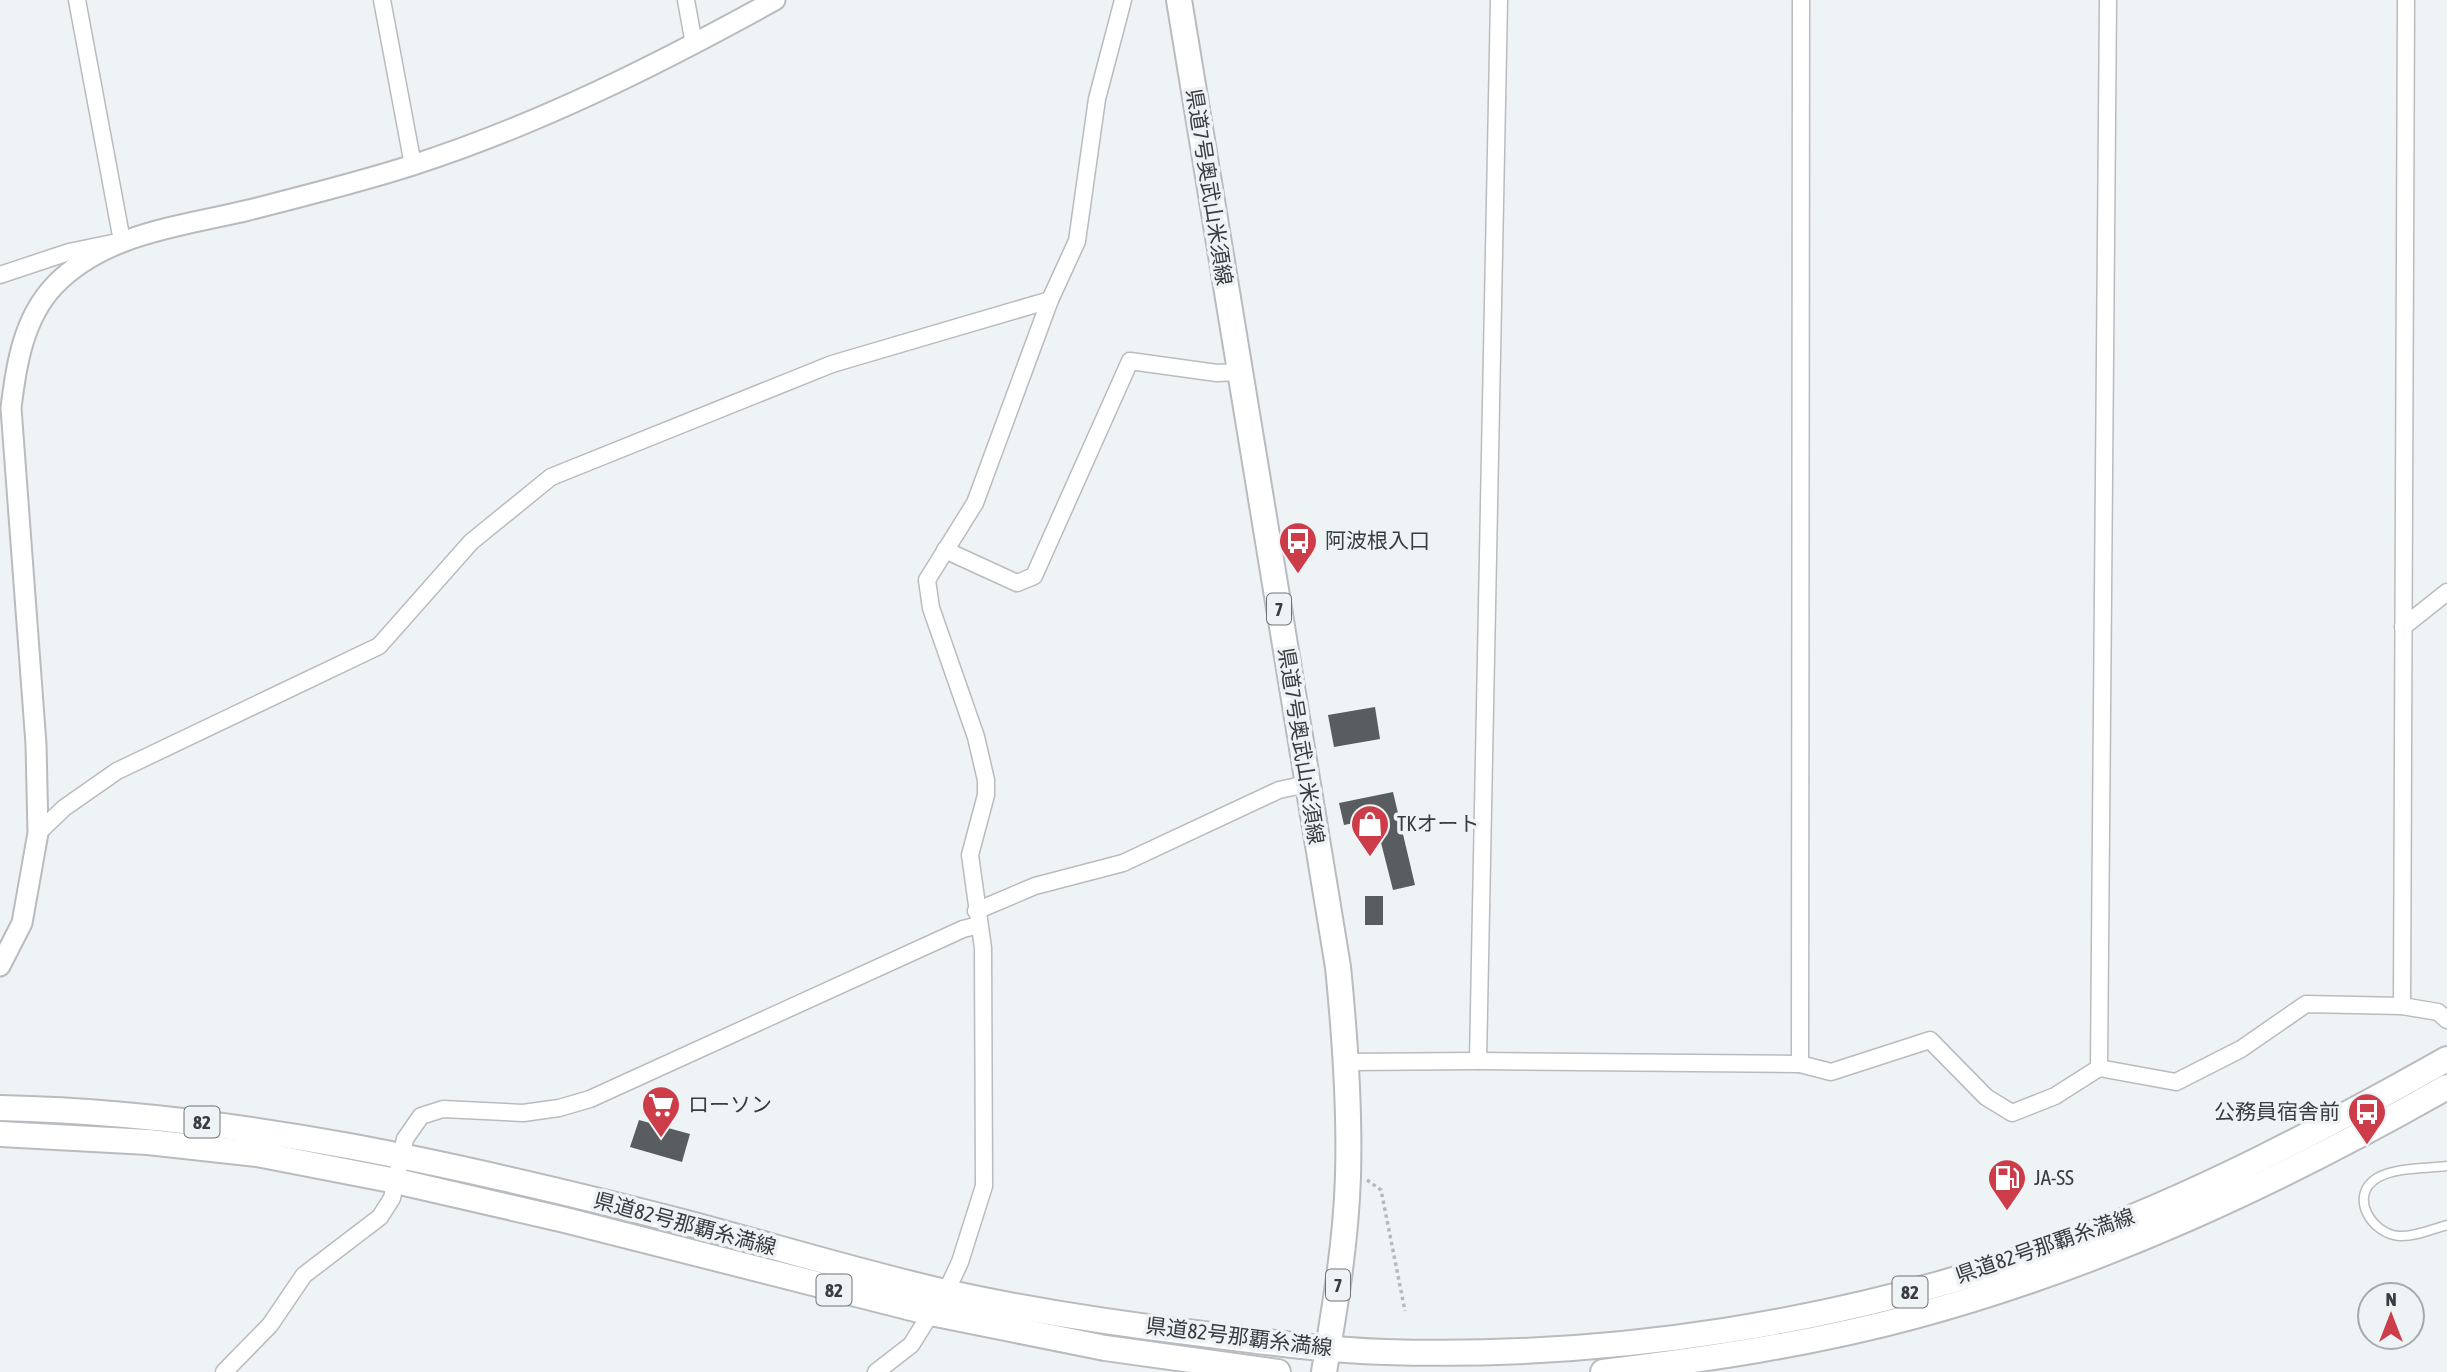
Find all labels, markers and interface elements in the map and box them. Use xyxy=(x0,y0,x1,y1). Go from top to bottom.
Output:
street label: 県道7号奥武山米須線 xyxy=(1183,87,1237,287)
bus stop icon: 阿波根入口 xyxy=(1277,520,1319,575)
place label: 阿波根入口 xyxy=(1325,528,1430,552)
road number: 7 xyxy=(1267,594,1291,624)
street label: 県道7号奥武山米須線 xyxy=(1275,646,1329,846)
shop icon: TKオート xyxy=(1349,803,1391,858)
place label: TKオート xyxy=(1397,811,1480,835)
supermarket icon: ローソン xyxy=(640,1084,682,1139)
bus stop icon: 公務員宿舎前 xyxy=(2346,1091,2388,1146)
place label: ローソン xyxy=(688,1092,772,1116)
place label: 公務員宿舎前 xyxy=(2214,1099,2340,1123)
road number: 82 xyxy=(184,1106,220,1138)
fuel station icon: JA-SS xyxy=(1986,1157,2028,1212)
place label: JA-SS xyxy=(2034,1165,2074,1189)
street label: 県道82号那覇糸満線 xyxy=(591,1187,779,1259)
street label: 県道82号那覇糸満線 xyxy=(1952,1203,2137,1287)
road number: 7 xyxy=(1326,1270,1350,1301)
road number: 82 xyxy=(816,1274,852,1306)
road number: 82 xyxy=(1892,1276,1927,1308)
north arrow xyxy=(2356,1281,2426,1351)
text: N xyxy=(2385,1288,2397,1310)
street label: 県道82号那覇糸満線 xyxy=(1144,1313,1334,1359)

